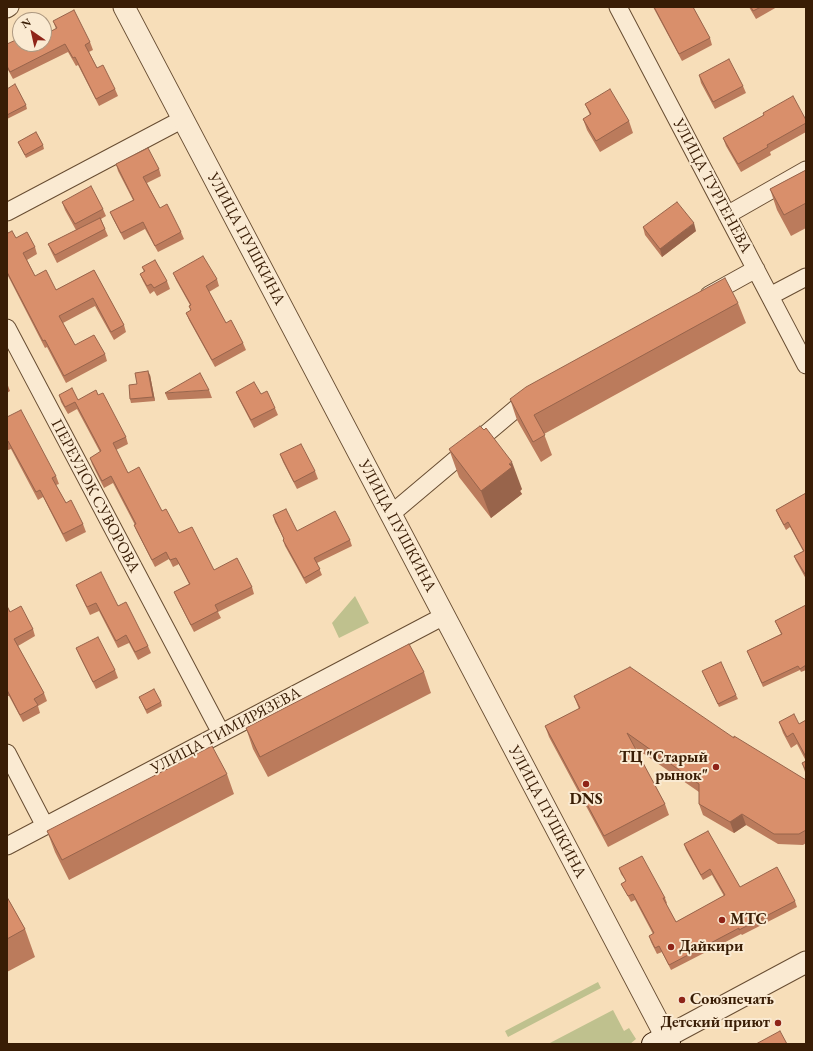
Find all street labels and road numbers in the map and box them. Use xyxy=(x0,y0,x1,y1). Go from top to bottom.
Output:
street label: УЛИЦА ТУРГЕНЕВА xyxy=(668,115,756,257)
street label: УЛИЦА ПУШКИНА xyxy=(203,169,289,309)
street label: ПЕРЕУЛОК СУВОРОВА xyxy=(46,416,144,576)
street label: УЛИЦА ПУШКИНА xyxy=(354,456,440,596)
street label: УЛИЦА ТИМИРЯЗЕВА xyxy=(148,683,304,779)
street label: УЛИЦА ПУШКИНА xyxy=(504,742,590,882)

